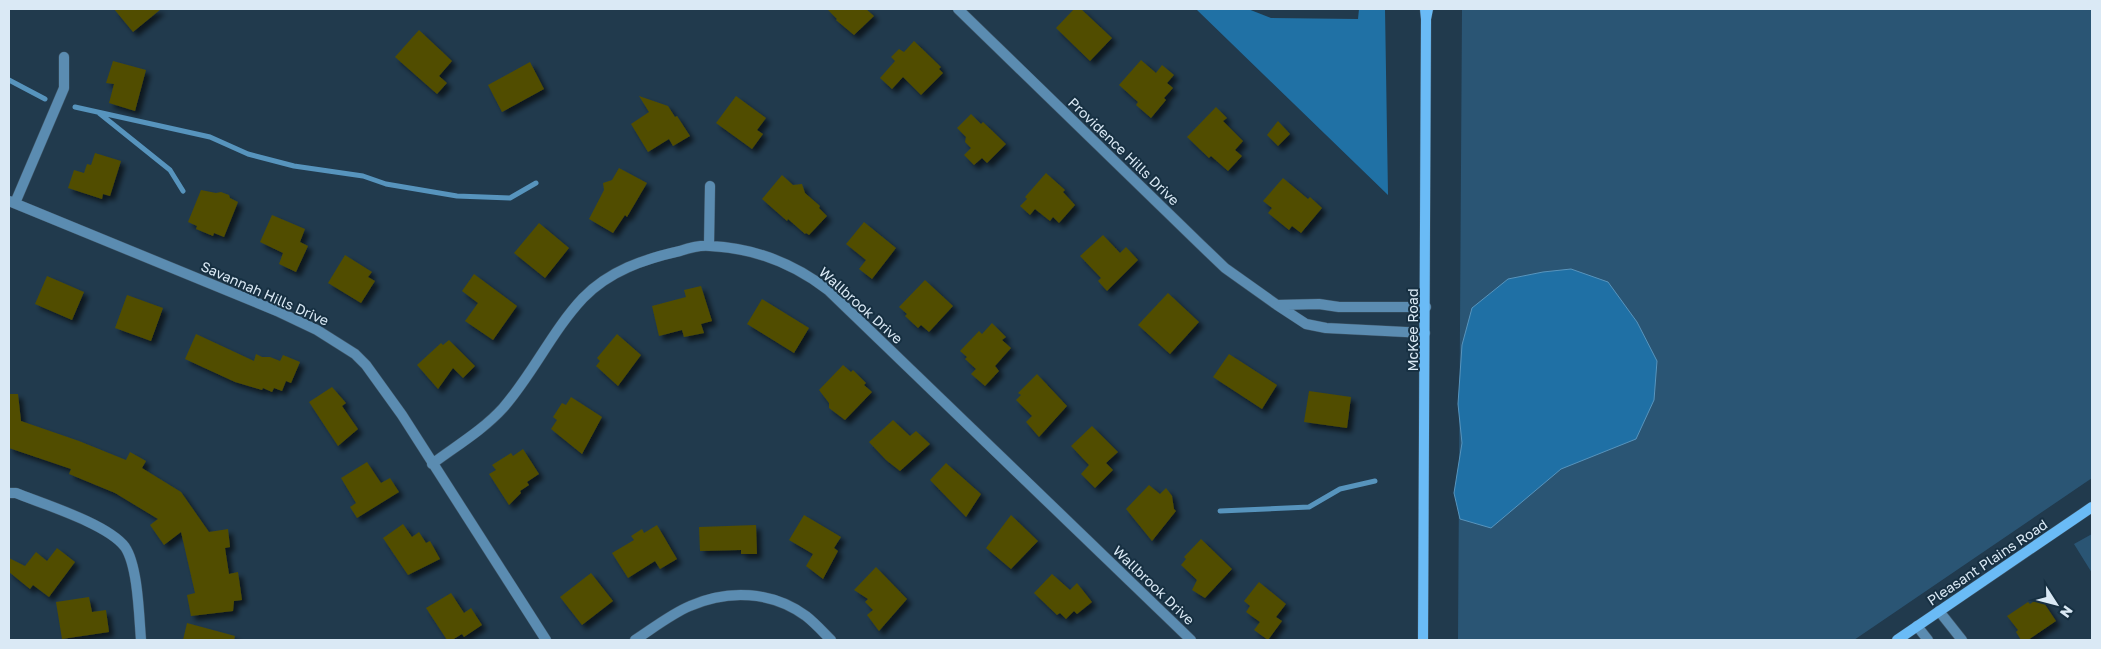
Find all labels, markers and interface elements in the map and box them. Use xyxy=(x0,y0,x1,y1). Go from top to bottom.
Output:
street label: Providence Hills Drive xyxy=(1065,94,1183,208)
street label: Savannah Hills Drive xyxy=(198,257,332,329)
street label: Wallbrook Drive xyxy=(816,263,906,347)
street label: McKee Road xyxy=(1404,288,1421,372)
street label: Pleasant Plains Road xyxy=(1924,515,2050,609)
street label: Wallbrook Drive xyxy=(1110,542,1198,628)
north arrow xyxy=(2031,579,2081,629)
text: N xyxy=(2057,603,2077,621)

